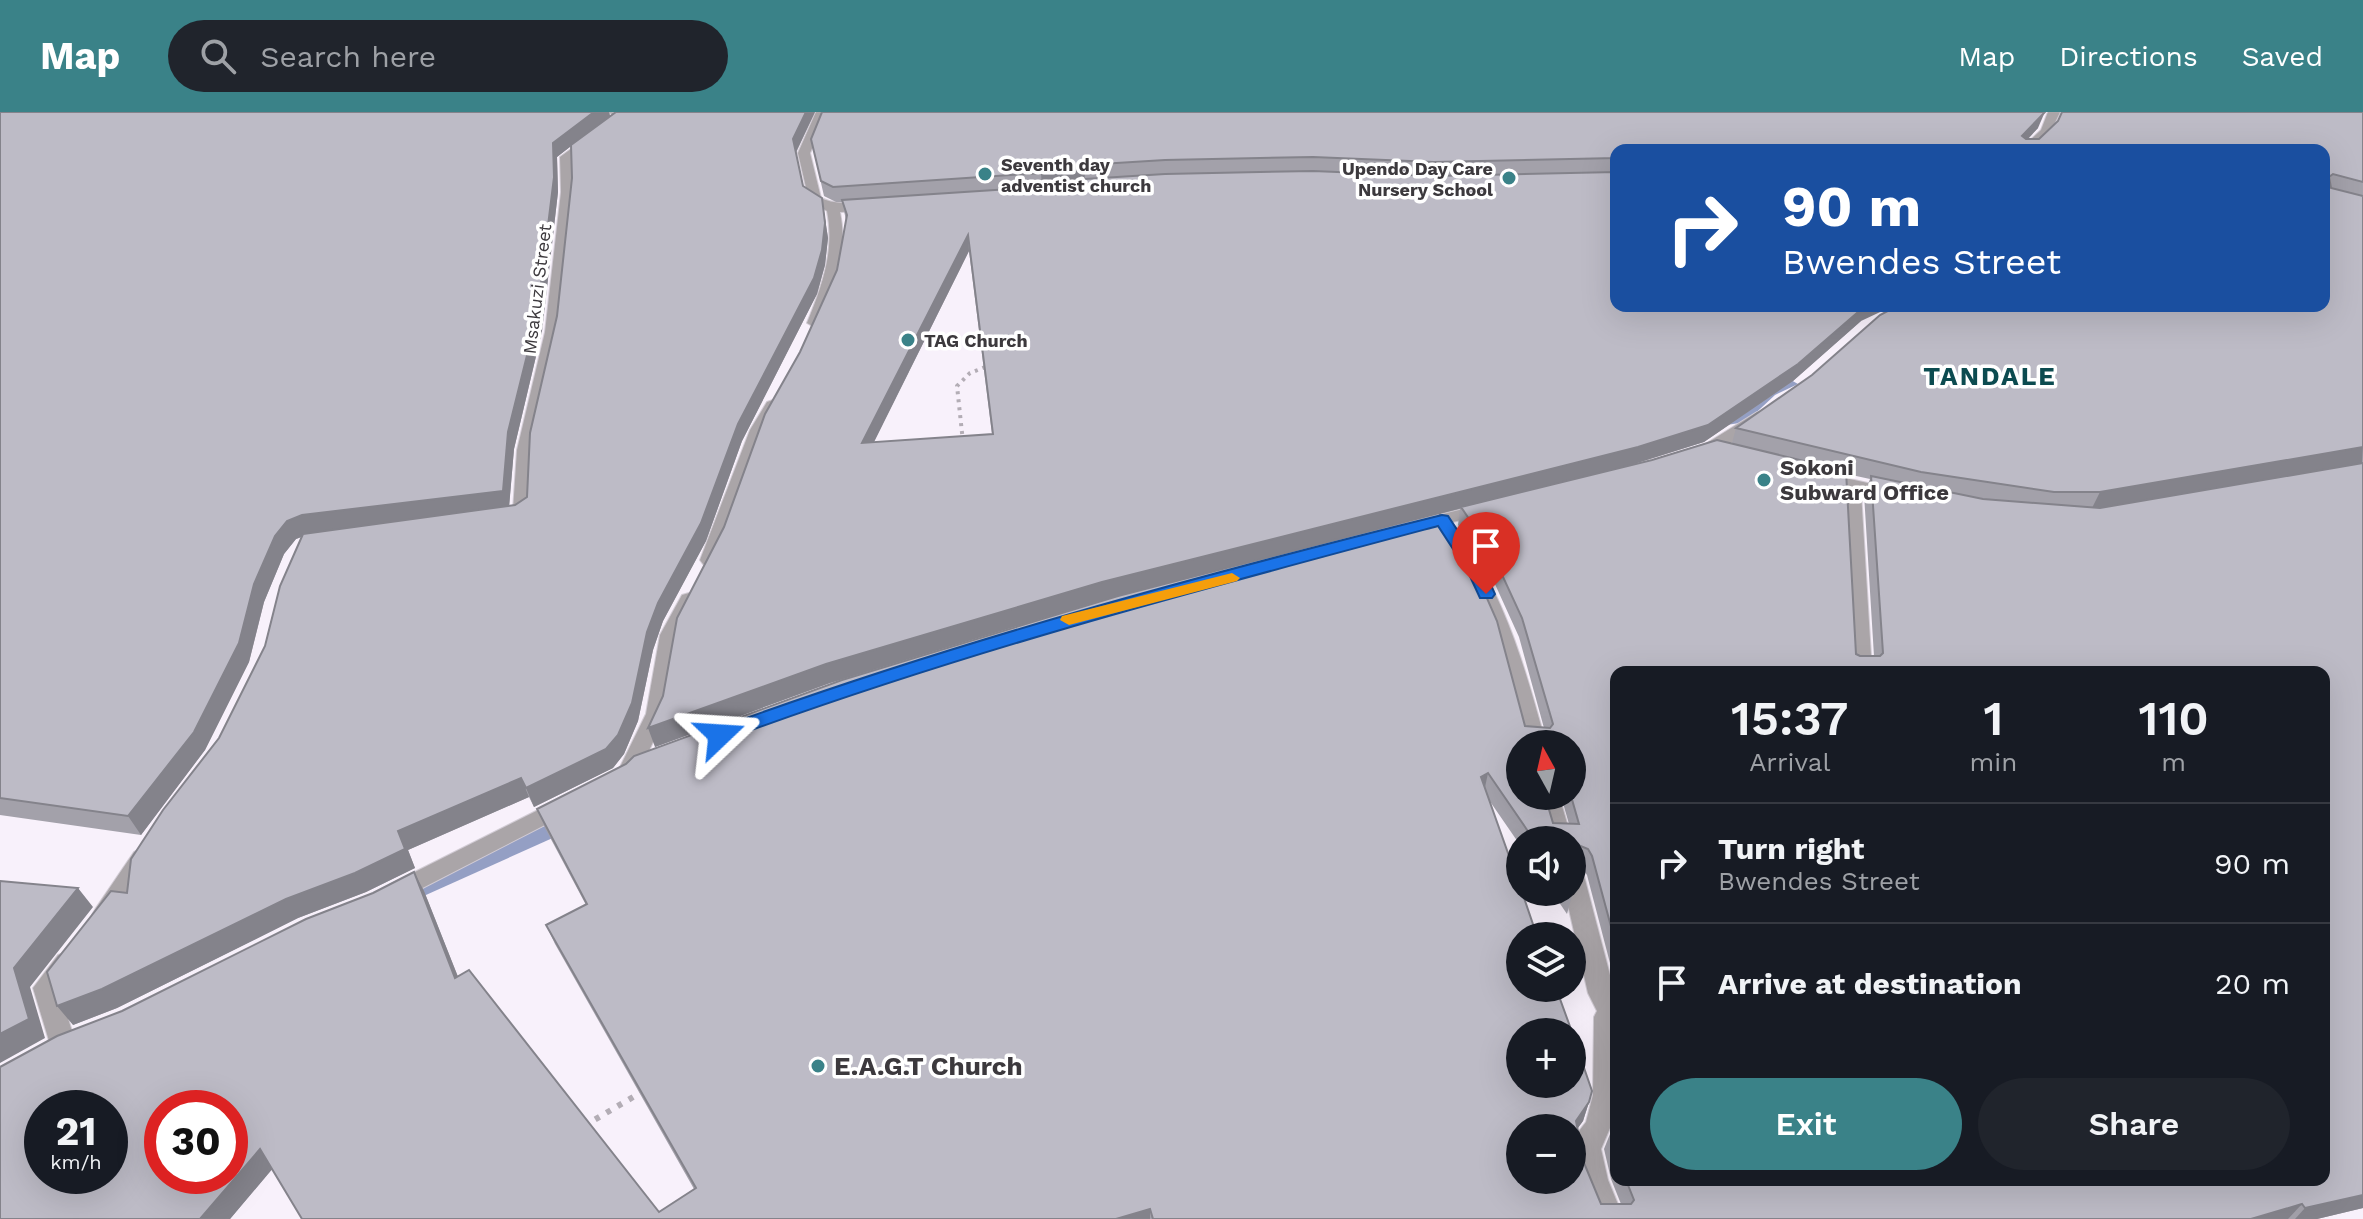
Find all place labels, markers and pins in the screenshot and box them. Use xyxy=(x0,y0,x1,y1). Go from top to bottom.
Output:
place label: Seventh day adventist church xyxy=(1001,154,1151,196)
place label: Upendo Day Care Nursery School xyxy=(1342,158,1493,200)
marker: Seventh day adventist church xyxy=(976,165,994,183)
marker: Upendo Day Care Nursery School xyxy=(1500,169,1518,187)
place label: TAG Church xyxy=(924,330,1028,351)
marker: TAG Church xyxy=(899,331,917,349)
place label: Sokoni Subward Office xyxy=(1780,455,1949,505)
marker: Sokoni Subward Office xyxy=(1755,471,1773,489)
pin xyxy=(1452,512,1520,594)
place label: E.A.G.T Church xyxy=(834,1051,1023,1081)
marker: E.A.G.T Church xyxy=(809,1057,827,1075)

